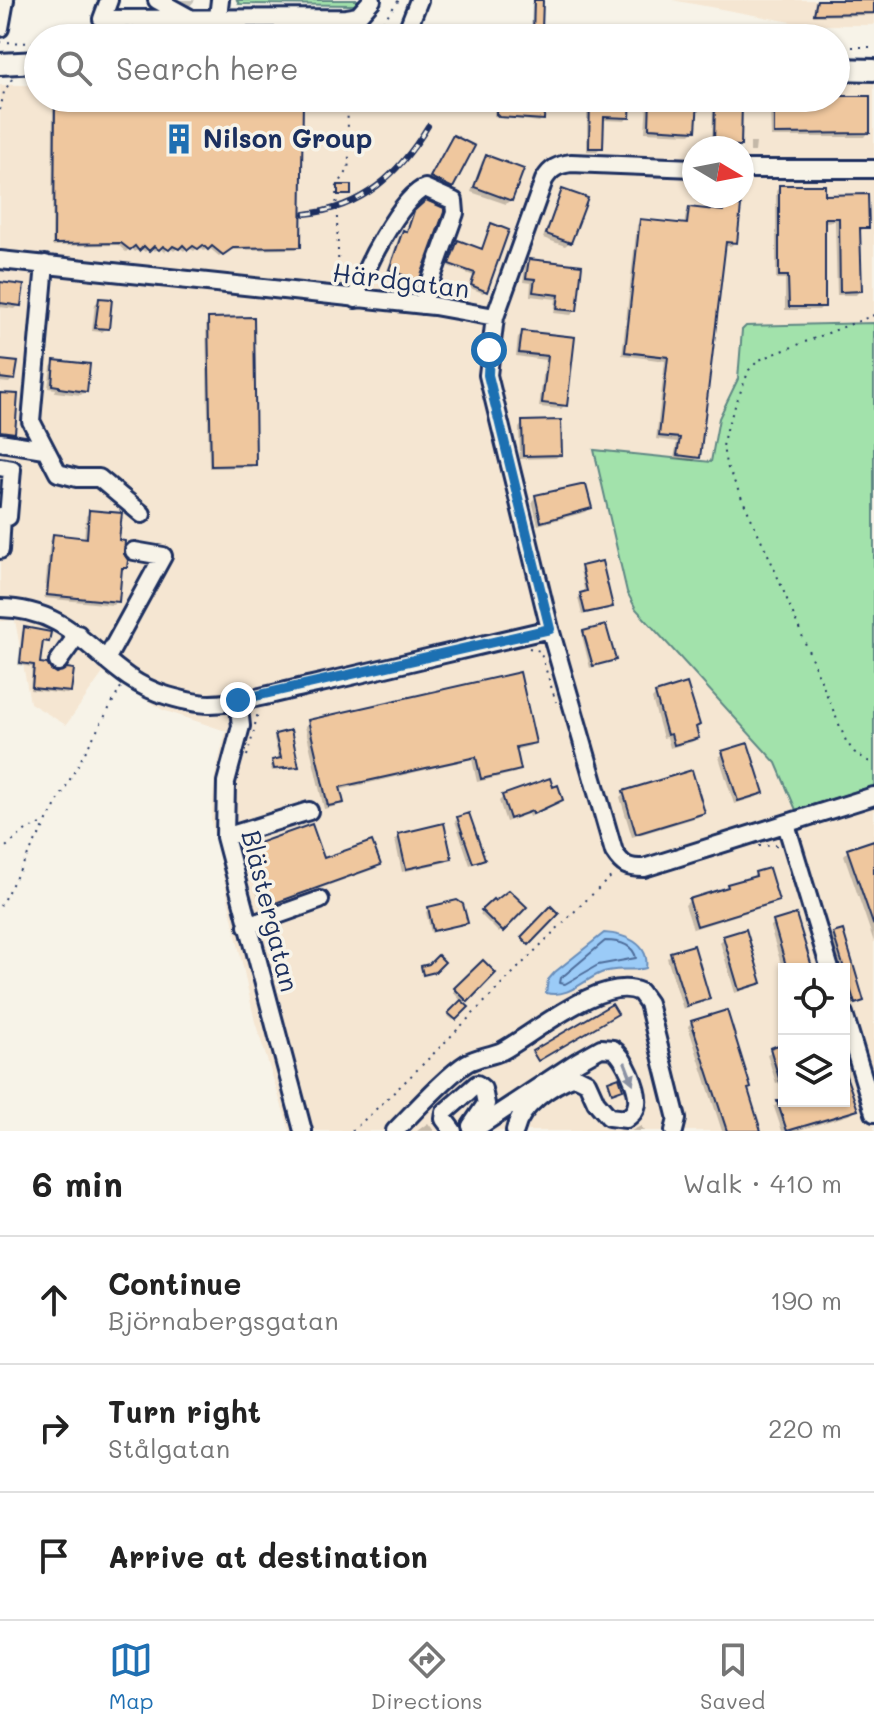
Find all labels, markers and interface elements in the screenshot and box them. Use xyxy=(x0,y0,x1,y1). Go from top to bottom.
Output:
search box xyxy=(24,24,850,112)
icon: search xyxy=(52,46,96,90)
text: Search here xyxy=(116,48,299,88)
place label: Nilson Group xyxy=(203,121,372,155)
building icon: Nilson Group xyxy=(162,122,196,156)
north arrow xyxy=(682,136,754,208)
street label: Härdgatan xyxy=(331,255,471,305)
route start xyxy=(471,332,507,368)
route end xyxy=(220,682,256,718)
street label: Blästergatan xyxy=(234,826,307,995)
map controls xyxy=(778,963,850,1107)
button: locate xyxy=(778,963,850,1035)
button: layers xyxy=(778,1035,850,1107)
one-way arrow xyxy=(623,1061,636,1085)
text: 6 min xyxy=(32,1161,123,1206)
text: Walk · 410 m xyxy=(683,1166,842,1200)
text: Continue xyxy=(108,1263,241,1303)
icon: ahead xyxy=(32,1278,76,1322)
text: 190 m xyxy=(770,1283,842,1317)
text: Björnabergsgatan xyxy=(108,1303,339,1337)
text: Turn right xyxy=(108,1391,261,1431)
icon: right xyxy=(32,1406,76,1450)
text: 220 m xyxy=(768,1411,842,1445)
text: Stålgatan xyxy=(108,1431,230,1465)
icon: arrive xyxy=(32,1534,76,1578)
text: Arrive at destination xyxy=(108,1536,428,1576)
tab: Map xyxy=(109,1638,154,1715)
tab: Directions xyxy=(371,1638,483,1715)
tab: Saved xyxy=(700,1638,765,1715)

